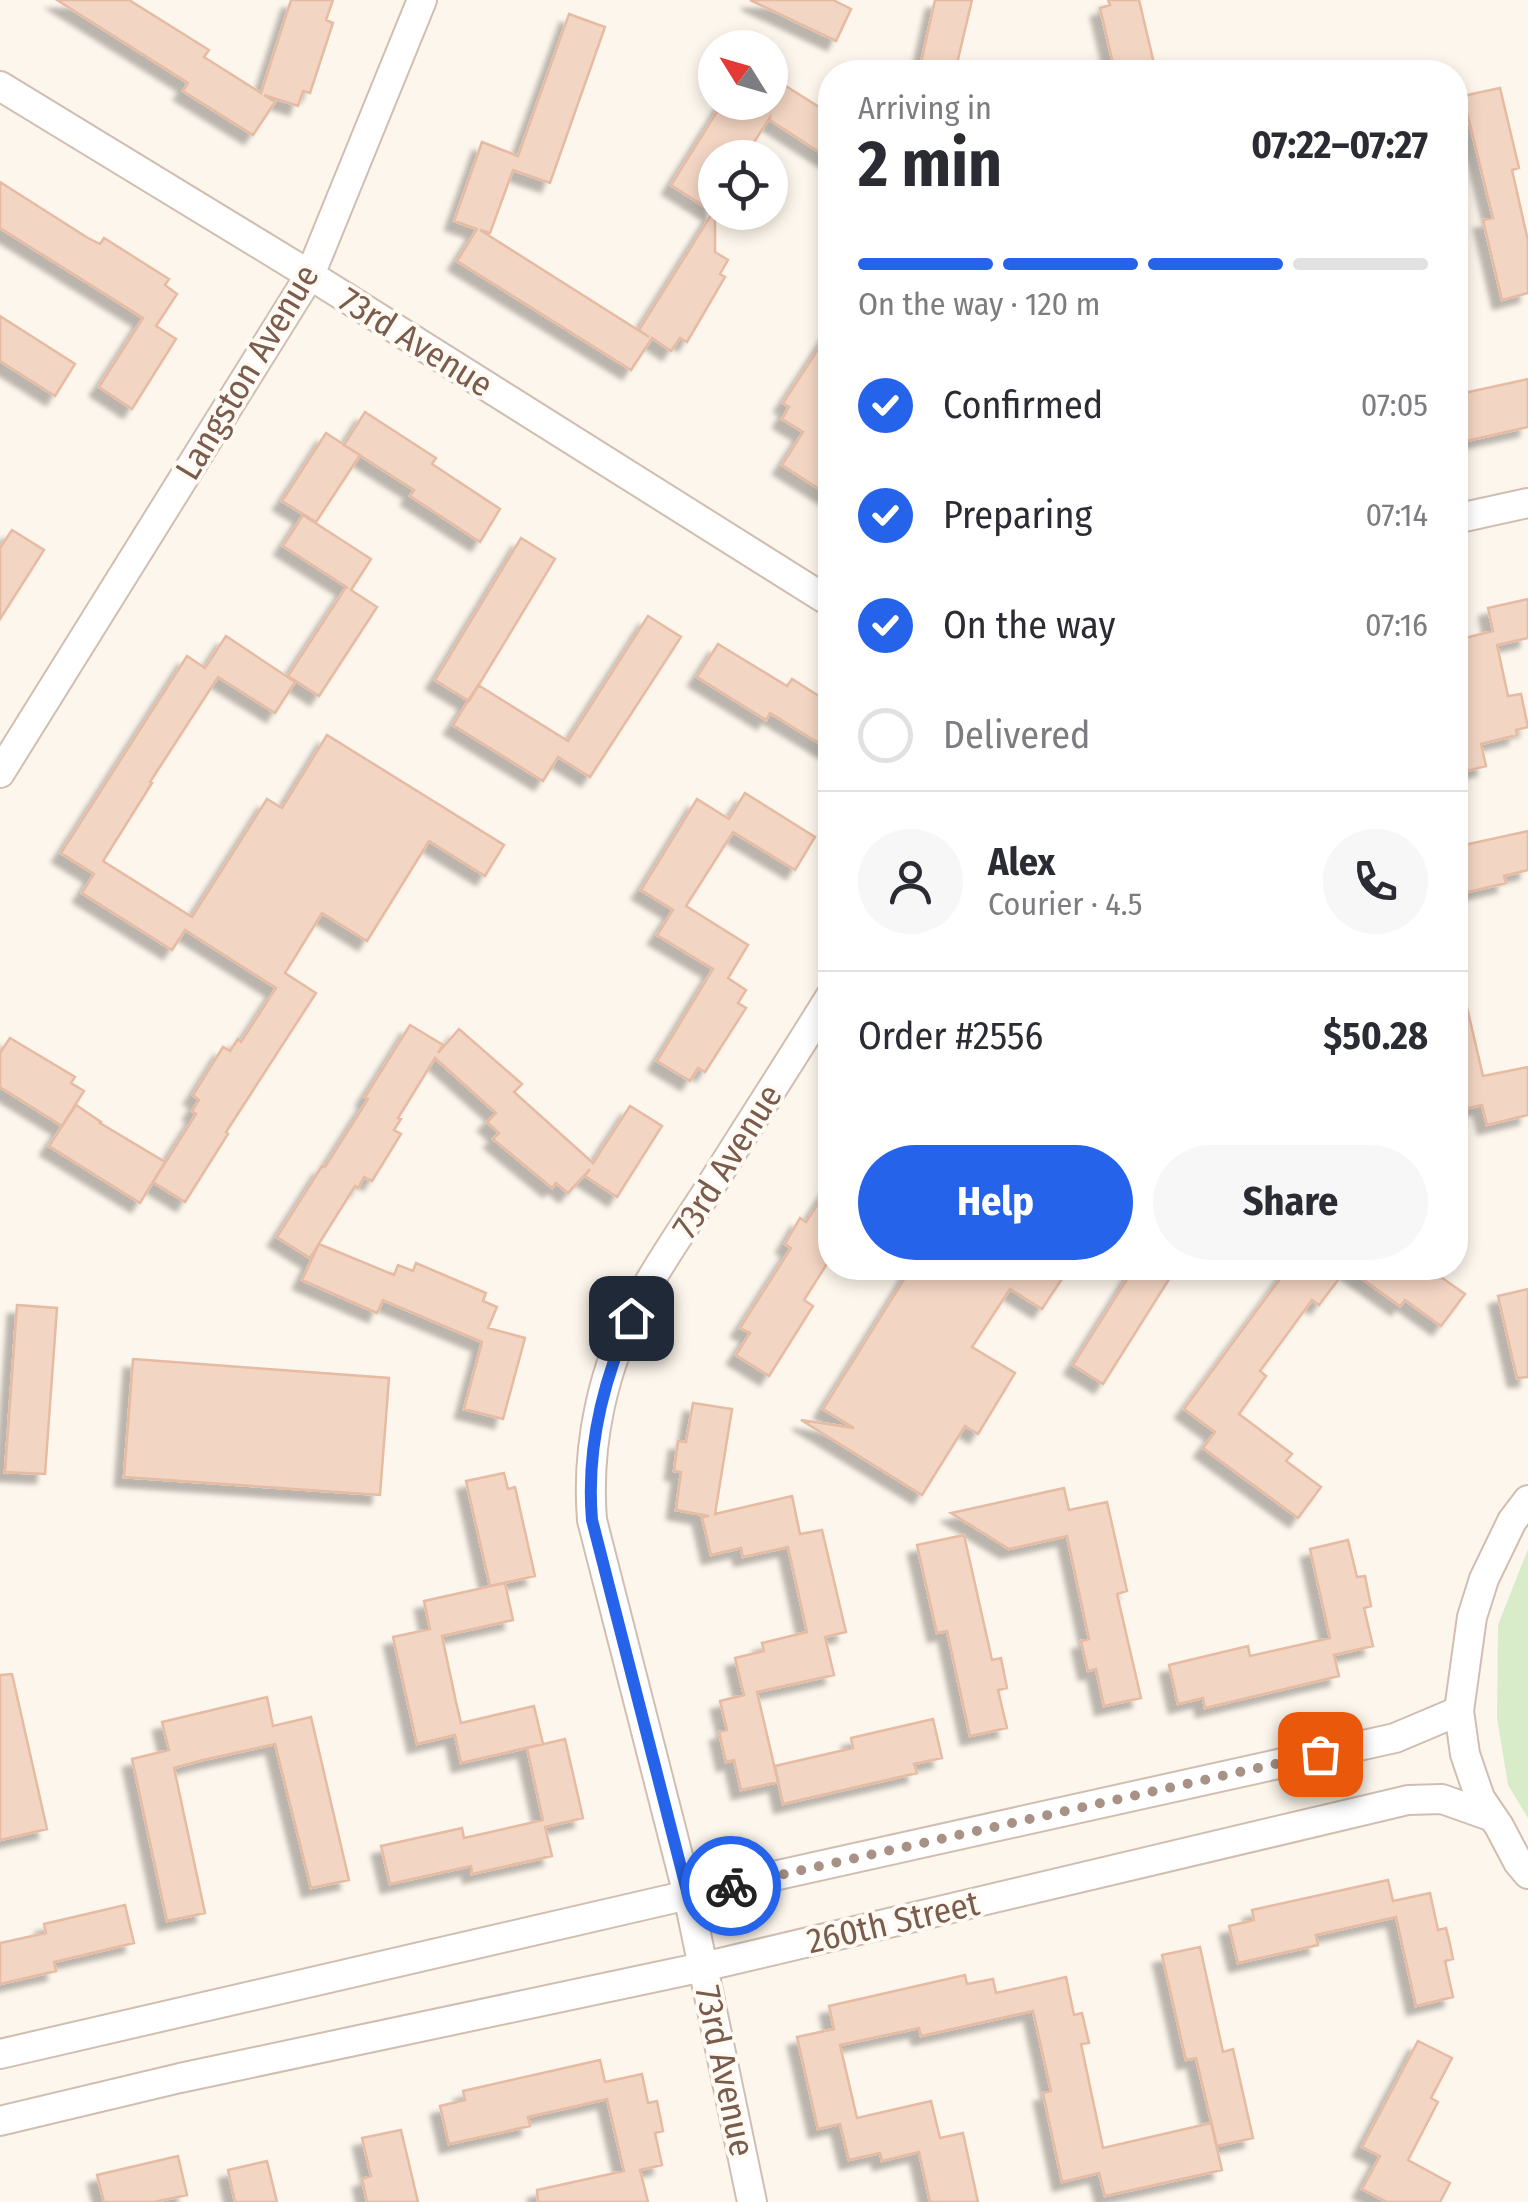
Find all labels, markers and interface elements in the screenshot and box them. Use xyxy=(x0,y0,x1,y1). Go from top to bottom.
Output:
north arrow xyxy=(698,30,788,120)
map controls xyxy=(698,30,788,230)
text: Arriving in xyxy=(858,89,992,127)
text: 07:22–07:27 xyxy=(1251,122,1428,168)
text: 2 min xyxy=(858,125,1002,203)
button: locate xyxy=(698,140,788,230)
street label: Langston Avenue xyxy=(166,257,328,487)
street label: 73rd Avenue xyxy=(331,278,501,406)
text: On the way · 120 m xyxy=(858,285,1100,323)
icon: check xyxy=(858,378,913,433)
text: Confirmed xyxy=(943,382,1103,428)
text: 07:05 xyxy=(1361,386,1428,424)
icon: check xyxy=(858,488,913,543)
text: Preparing xyxy=(943,492,1092,538)
text: 07:14 xyxy=(1366,496,1428,534)
icon: check xyxy=(858,598,913,653)
text: On the way xyxy=(943,602,1115,648)
text: 07:16 xyxy=(1365,606,1428,644)
text: Delivered xyxy=(943,712,1090,758)
button: person xyxy=(858,829,963,934)
button: phone xyxy=(1323,829,1428,934)
text: Alex xyxy=(988,839,1055,885)
text: Courier · 4.5 xyxy=(988,885,1143,923)
text: Order #2556 xyxy=(858,1013,1043,1059)
text: $50.28 xyxy=(1323,1013,1428,1059)
street label: 73rd Avenue xyxy=(663,1076,791,1246)
button: Help xyxy=(858,1145,1133,1260)
button: Share xyxy=(1153,1145,1428,1260)
pin xyxy=(589,1276,674,1361)
icon: home xyxy=(604,1291,659,1346)
pin xyxy=(1278,1712,1363,1797)
icon: bag xyxy=(1293,1727,1348,1782)
courier xyxy=(681,1836,781,1936)
icon: bike xyxy=(704,1859,759,1914)
street label: 260th Street xyxy=(803,1882,984,1962)
street label: 73rd Avenue xyxy=(686,1982,764,2160)

